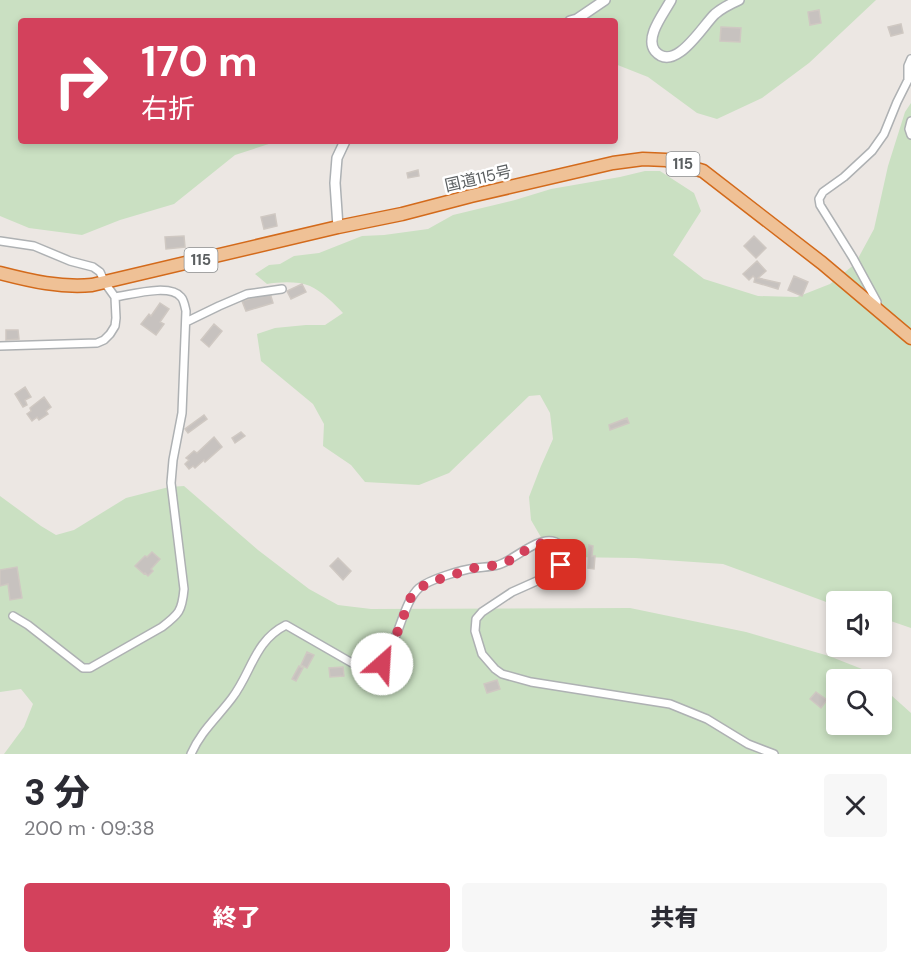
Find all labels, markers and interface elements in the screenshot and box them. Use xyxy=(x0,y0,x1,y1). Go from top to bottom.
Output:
text: 170 m xyxy=(141,34,258,89)
icon: right xyxy=(42,42,120,120)
text: 右折 xyxy=(141,91,195,126)
road number: 115 xyxy=(666,152,700,176)
street label: 国道115号 xyxy=(443,161,513,196)
road number: 115 xyxy=(184,248,218,272)
pin xyxy=(535,539,586,590)
icon: arrive xyxy=(544,548,577,581)
map controls xyxy=(826,591,892,735)
button: sound xyxy=(826,591,892,657)
position arrow xyxy=(350,632,414,696)
button: search xyxy=(826,669,892,735)
text: 3 分 xyxy=(24,769,90,816)
button: close xyxy=(824,774,887,837)
text: 200 m · 09:38 xyxy=(24,815,155,841)
button: 終了 xyxy=(24,883,450,952)
button: 共有 xyxy=(462,883,887,952)

